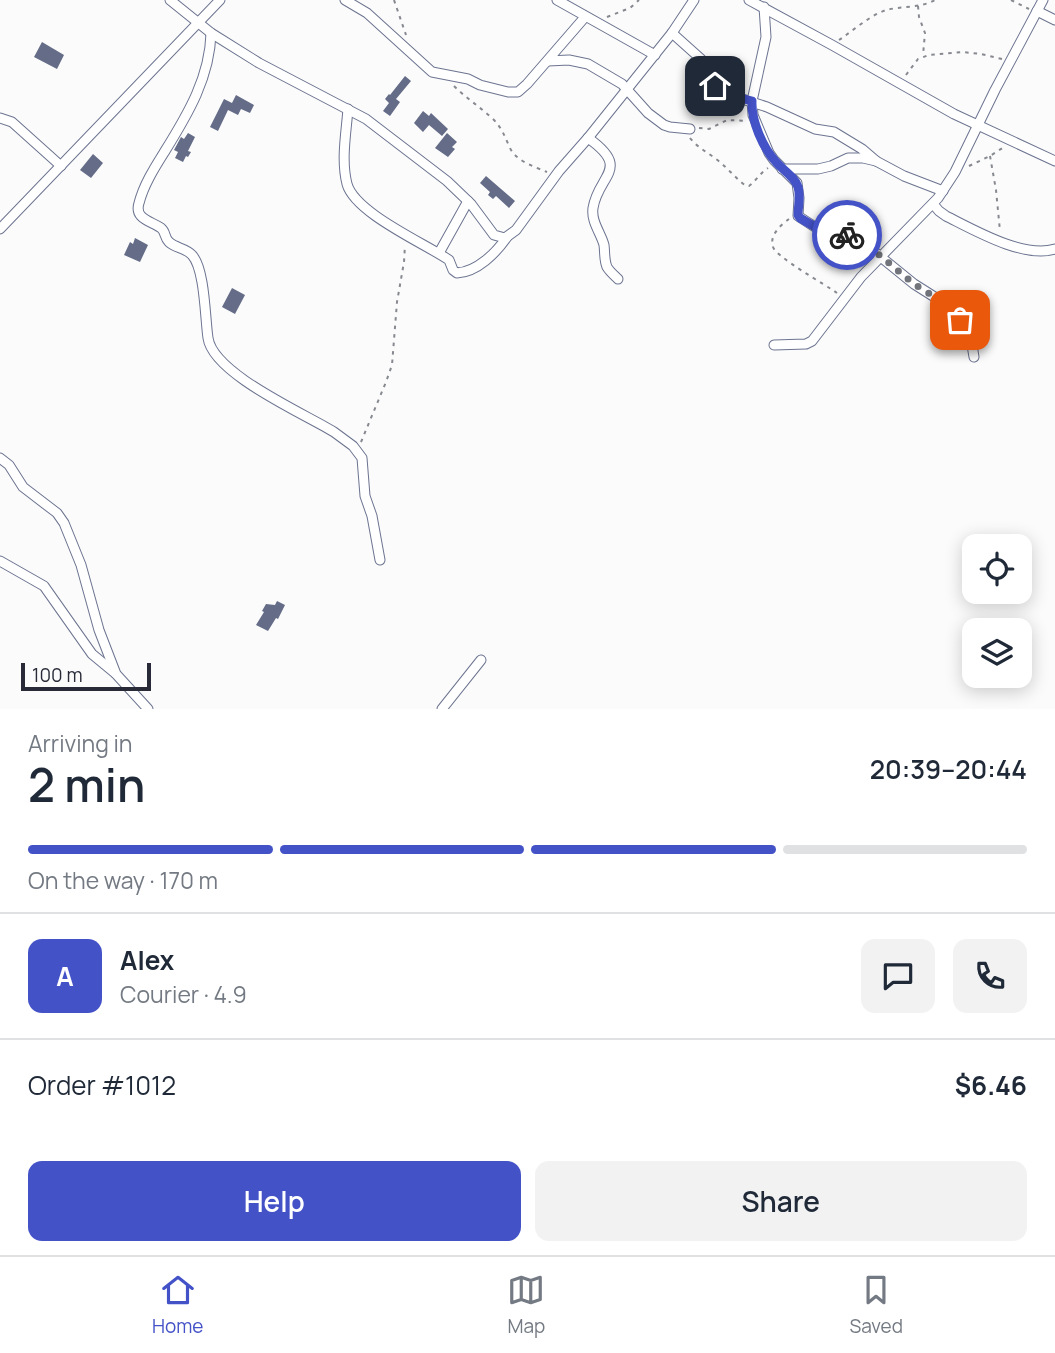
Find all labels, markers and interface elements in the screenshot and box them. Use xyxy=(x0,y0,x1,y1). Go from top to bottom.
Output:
pin xyxy=(685,56,745,116)
icon: home xyxy=(696,67,734,105)
courier xyxy=(812,200,882,270)
icon: bike xyxy=(828,216,866,254)
pin xyxy=(930,290,990,350)
icon: bag xyxy=(941,301,979,339)
map controls xyxy=(962,534,1032,688)
button: locate xyxy=(962,534,1032,604)
button: layers xyxy=(962,618,1032,688)
scale bar xyxy=(21,660,150,692)
text: 100 m xyxy=(32,662,83,688)
text: Arriving in xyxy=(28,727,133,759)
text: 20:39–20:44 xyxy=(870,751,1027,787)
text: 2 min xyxy=(28,753,145,816)
text: On the way · 170 m xyxy=(28,864,218,896)
button: chat xyxy=(861,939,935,1013)
button: phone xyxy=(953,939,1027,1013)
text: Alex xyxy=(120,942,174,978)
text: A xyxy=(56,958,74,994)
text: Courier · 4.9 xyxy=(120,978,247,1010)
text: Order #1012 xyxy=(28,1067,176,1103)
text: $6.46 xyxy=(955,1067,1027,1103)
button: Help xyxy=(28,1161,521,1241)
button: Share xyxy=(535,1161,1027,1241)
tab: Home xyxy=(152,1271,203,1339)
tab: Map xyxy=(507,1271,545,1339)
tab: Saved xyxy=(849,1271,903,1339)

